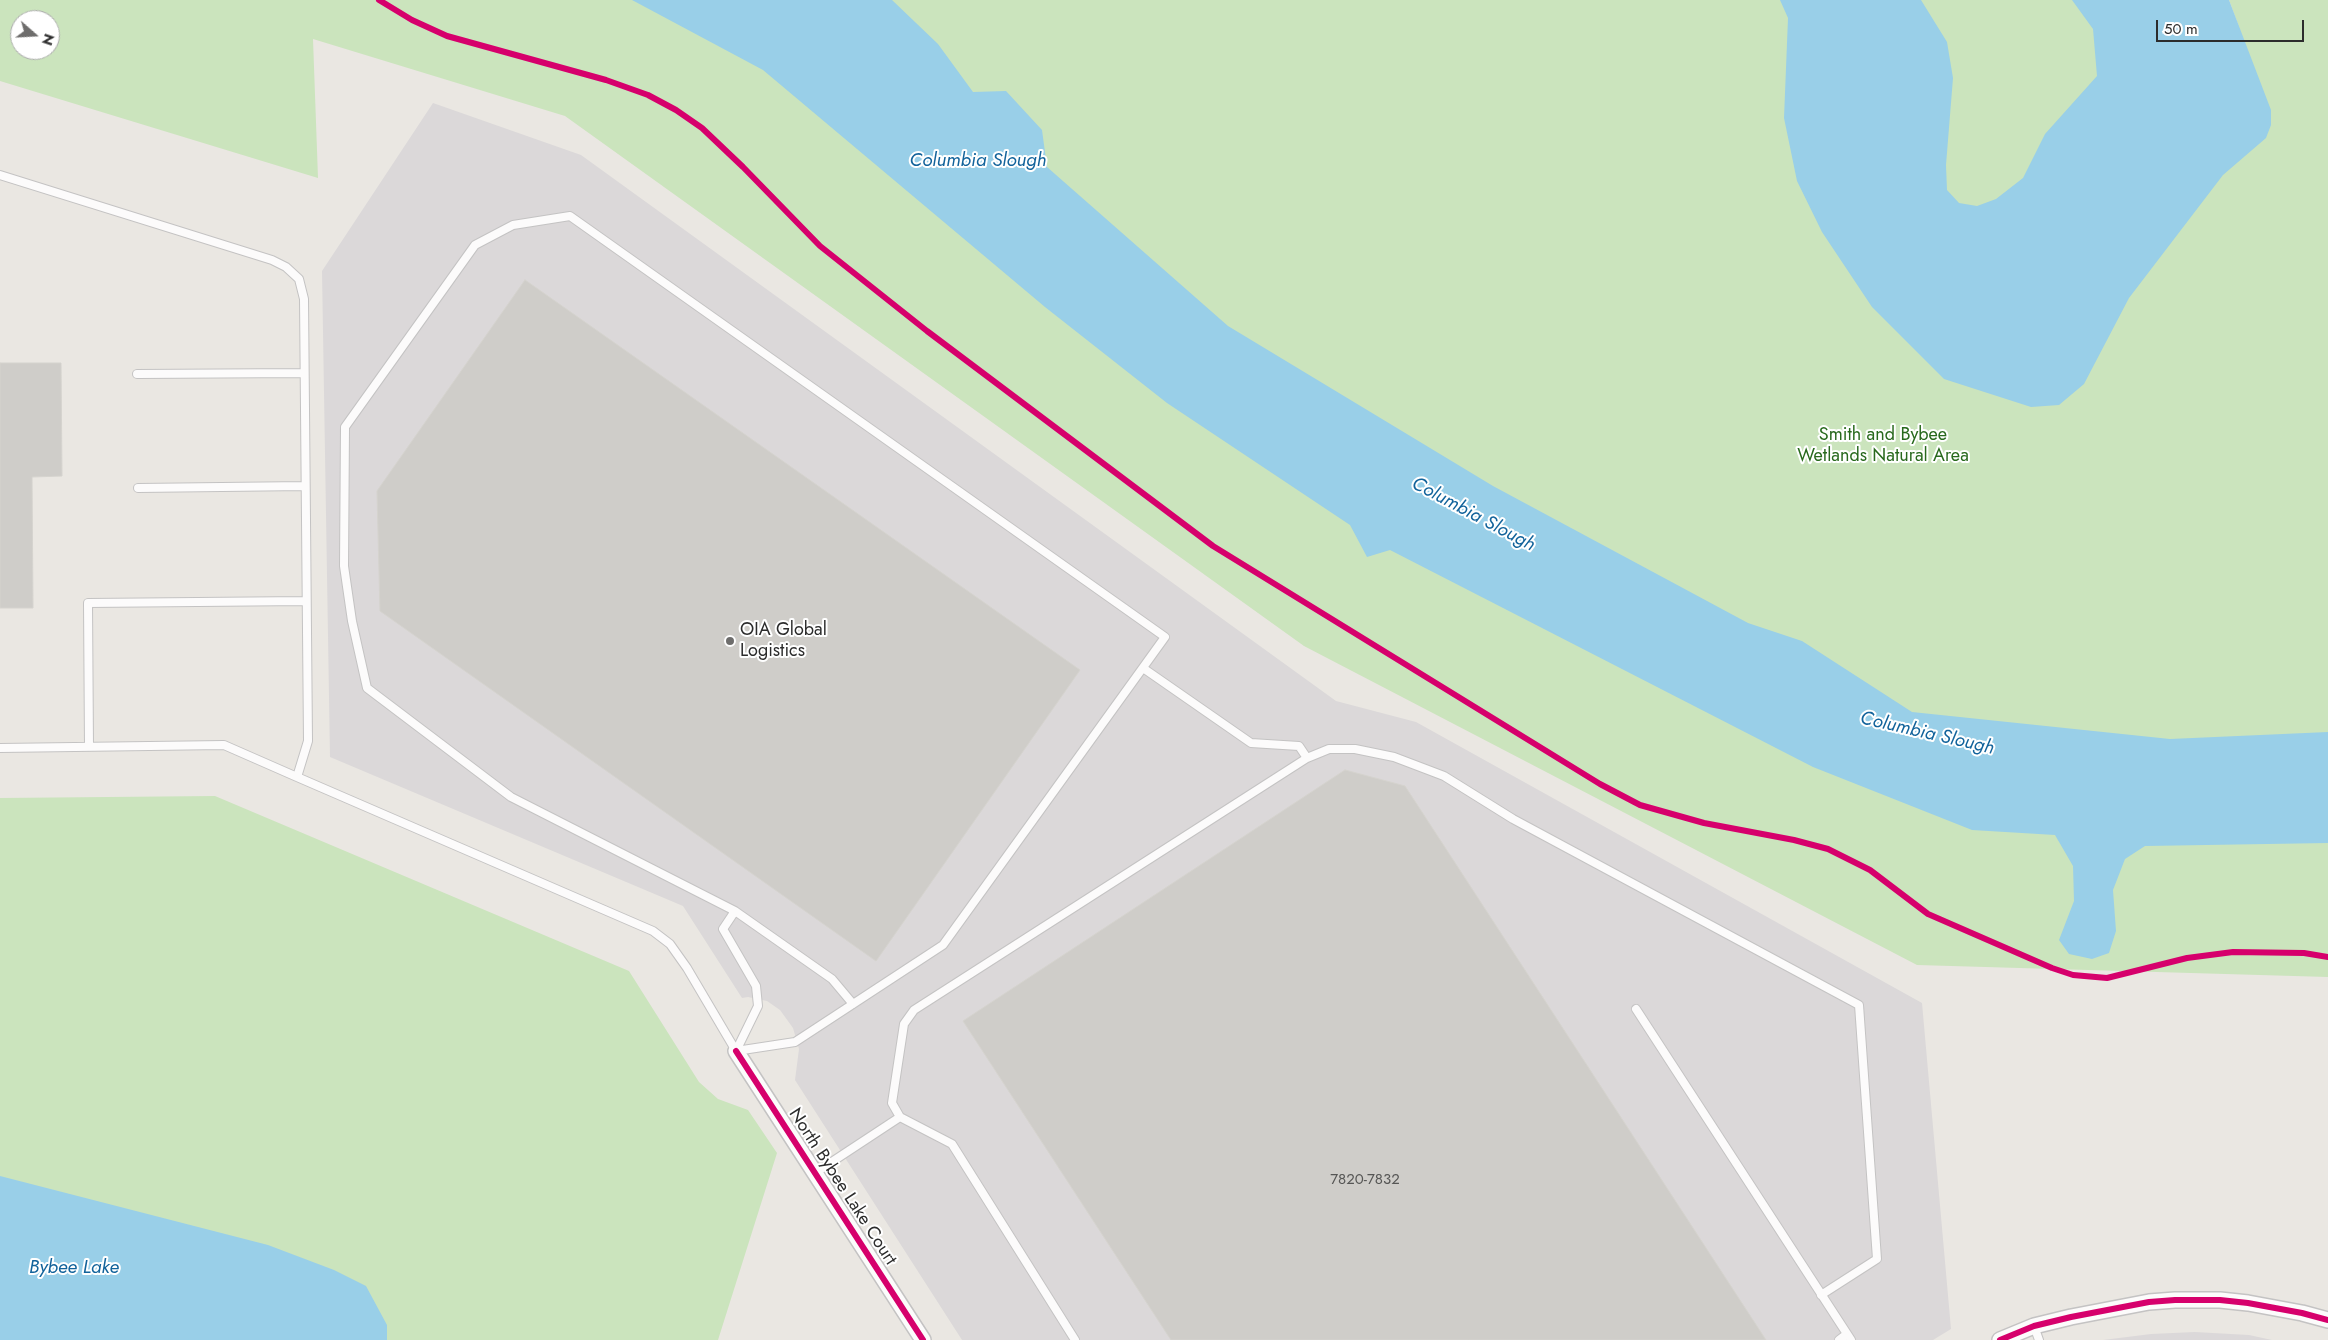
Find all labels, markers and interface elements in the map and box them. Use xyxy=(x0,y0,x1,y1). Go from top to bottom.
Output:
north arrow xyxy=(10,10,60,60)
scale bar xyxy=(2158,10,2306,42)
text: 50 m xyxy=(2164,18,2198,40)
text: N xyxy=(37,31,60,48)
water label: Columbia Slough xyxy=(910,150,1046,172)
park label: Smith and Bybee Wetlands Natural Area xyxy=(1797,425,1969,468)
water label: Columbia Slough xyxy=(1407,473,1539,557)
place label: OIA Global Logistics xyxy=(740,620,827,662)
marker: OIA Global Logistics xyxy=(724,635,736,647)
water label: Columbia Slough xyxy=(1858,708,1996,760)
street label: North Bybee Lake Court xyxy=(783,1105,901,1269)
house number: 7820-7832 xyxy=(1330,1171,1400,1189)
water label: Bybee Lake xyxy=(29,1257,119,1279)

